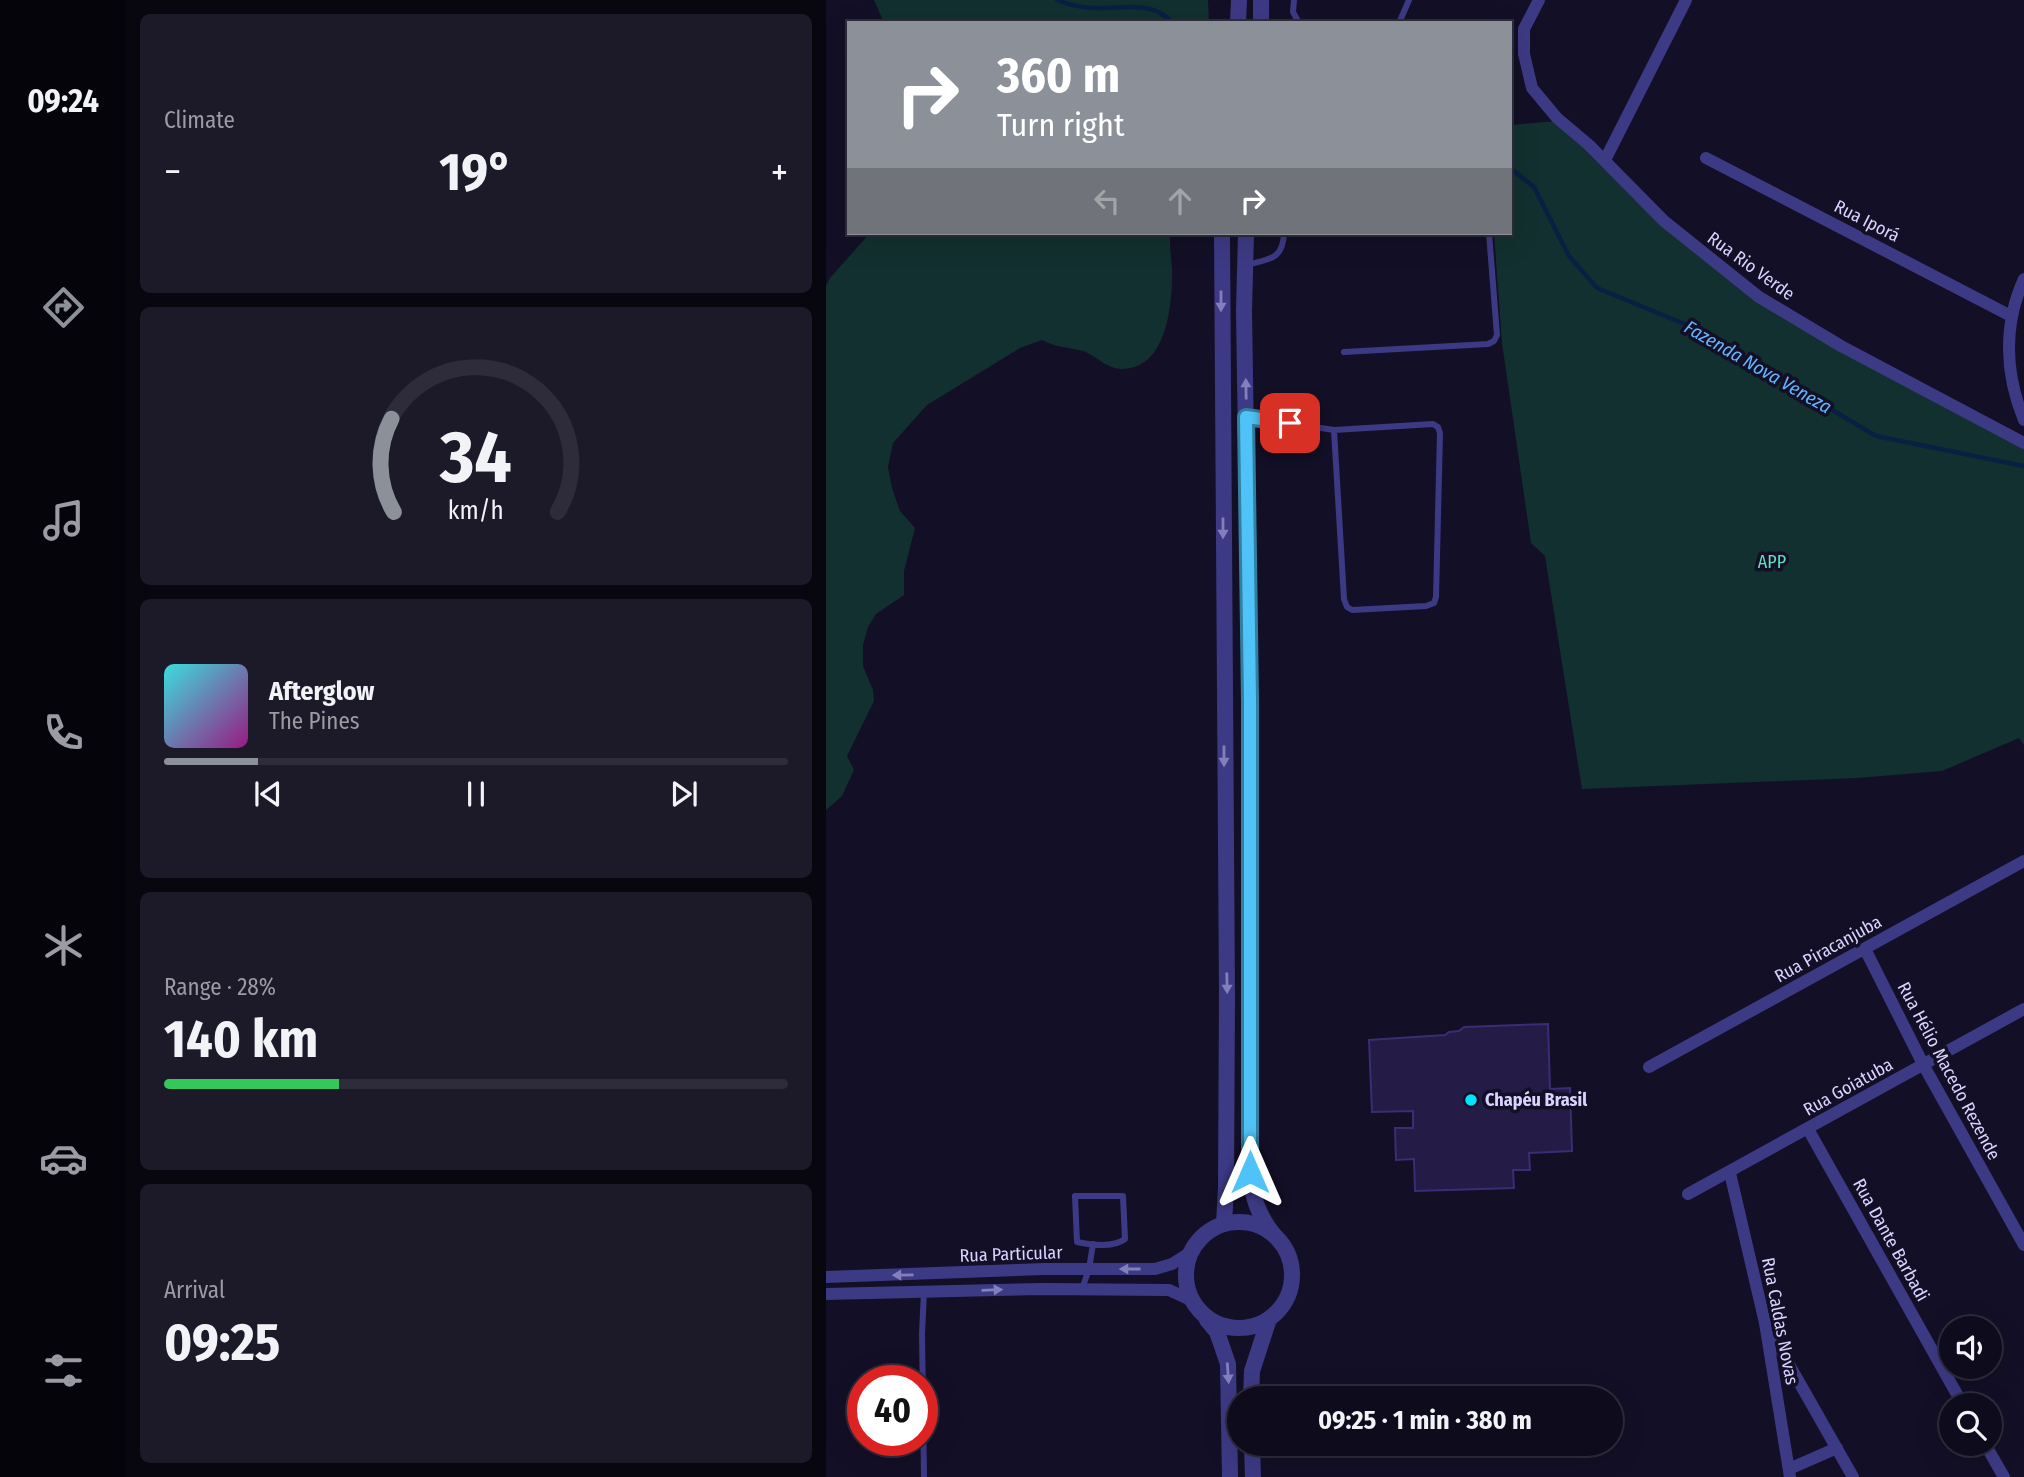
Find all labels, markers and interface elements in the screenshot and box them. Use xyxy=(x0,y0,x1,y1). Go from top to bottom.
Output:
text: 360 m xyxy=(997,46,1120,105)
icon: right xyxy=(882,49,973,140)
text: 09:24 xyxy=(27,82,99,120)
text: Climate xyxy=(164,106,235,134)
text: Turn right xyxy=(997,106,1124,144)
text: 19° xyxy=(439,141,513,204)
text: − xyxy=(164,149,181,195)
text: + xyxy=(771,149,788,195)
icon: left xyxy=(1088,182,1126,220)
icon: ahead xyxy=(1161,182,1199,220)
icon: right xyxy=(1234,182,1272,220)
street label: Rua Iporá xyxy=(1831,195,1904,247)
street label: Rua Rio Verde xyxy=(1703,227,1799,305)
icon: directions xyxy=(39,283,88,332)
one-way arrow xyxy=(1215,290,1227,312)
water label: Fazenda Nova Veneza xyxy=(1680,316,1836,418)
one-way arrow xyxy=(1240,378,1252,400)
pin xyxy=(1260,393,1320,453)
icon: arrive xyxy=(1271,404,1309,442)
text: 34 xyxy=(439,414,512,501)
icon: music xyxy=(39,496,88,545)
text: km/h xyxy=(448,496,504,526)
one-way arrow xyxy=(1217,518,1229,540)
park label: APP xyxy=(1758,551,1786,573)
text: Afterglow xyxy=(269,676,374,707)
text: The Pines xyxy=(269,707,360,735)
icon: phone xyxy=(39,708,88,757)
one-way arrow xyxy=(1218,745,1230,767)
icon: previous xyxy=(249,775,287,813)
icon: pause xyxy=(457,775,495,813)
icon: next xyxy=(665,775,703,813)
street label: Rua Piracanjuba xyxy=(1771,911,1885,987)
icon: climate xyxy=(39,921,88,970)
text: Range · 28% xyxy=(164,973,276,1001)
one-way arrow xyxy=(1221,973,1232,995)
street label: Rua Hélio Macedo Rezende xyxy=(1893,978,2005,1164)
text: 140 km xyxy=(164,1008,318,1071)
street label: Rua Goiatuba xyxy=(1799,1053,1897,1121)
place label: Chapéu Brasil xyxy=(1485,1089,1587,1111)
marker: Chapéu Brasil xyxy=(1463,1092,1479,1108)
icon: car xyxy=(39,1134,88,1183)
position arrow xyxy=(1213,1135,1287,1209)
street label: Rua Dante Barbadi xyxy=(1848,1175,1934,1305)
street label: Rua Particular xyxy=(959,1241,1064,1267)
street label: Rua Caldas Novas xyxy=(1757,1255,1803,1387)
one-way arrow xyxy=(1119,1263,1141,1275)
one-way arrow xyxy=(891,1269,913,1281)
text: Arrival xyxy=(164,1276,225,1304)
one-way arrow xyxy=(981,1285,1003,1296)
text: 09:25 xyxy=(164,1311,280,1374)
map controls xyxy=(1939,1316,2002,1456)
button: sound xyxy=(1939,1316,2002,1379)
icon: filters xyxy=(39,1346,88,1395)
one-way arrow xyxy=(1223,1363,1234,1385)
speed limit sign: 40 xyxy=(847,1365,938,1456)
button: search xyxy=(1939,1393,2002,1456)
text: 09:25 · 1 min · 380 m xyxy=(1318,1405,1532,1436)

